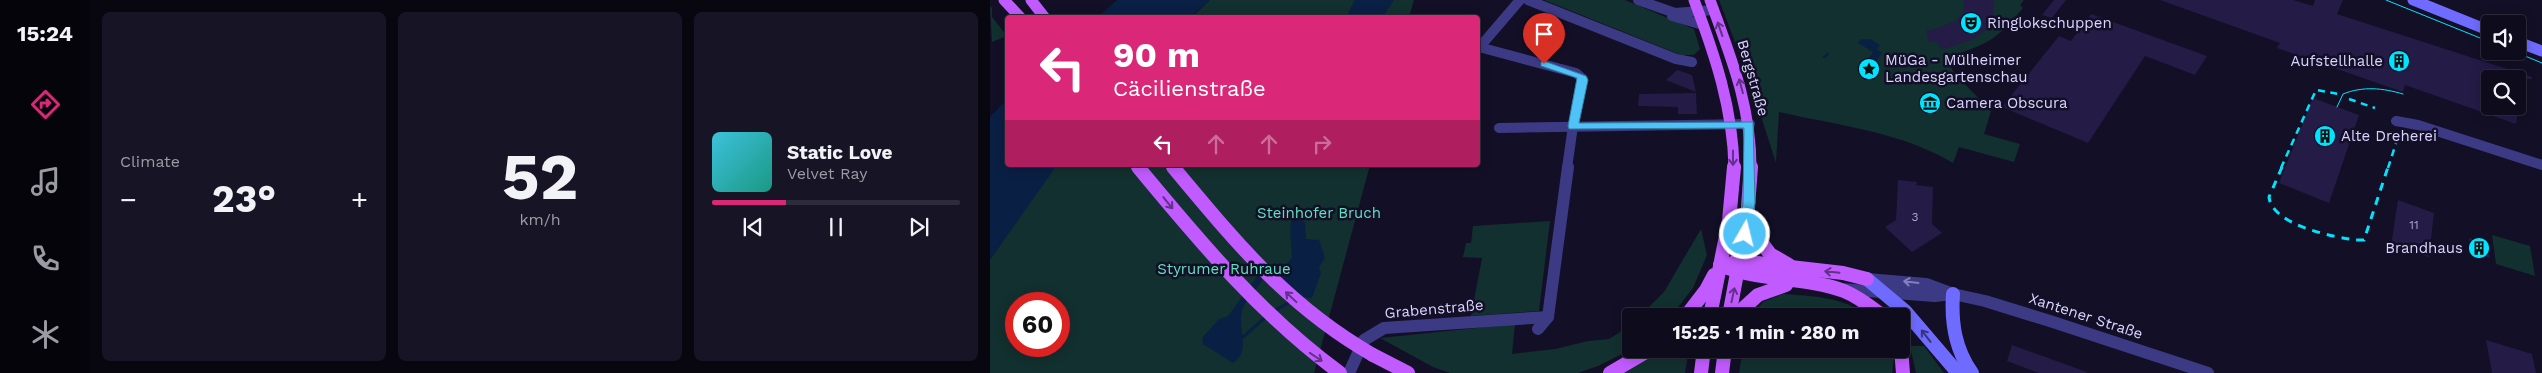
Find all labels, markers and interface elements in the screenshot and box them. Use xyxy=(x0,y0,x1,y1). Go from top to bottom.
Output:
theatre icon: Ringlokschuppen xyxy=(1959,11,1983,35)
pin xyxy=(1523,13,1565,64)
place label: Ringlokschuppen xyxy=(1987,14,2112,32)
map controls xyxy=(2481,15,2526,115)
button: sound xyxy=(2481,15,2526,60)
icon: arrive xyxy=(1530,20,1558,48)
text: 15:24 xyxy=(17,21,73,46)
one-way arrow xyxy=(1715,22,1724,37)
text: 90 m xyxy=(1113,34,1200,76)
icon: left xyxy=(1030,35,1095,100)
street label: Bergstraße xyxy=(1734,38,1772,118)
building icon: Aufstellhalle xyxy=(2387,49,2411,73)
place label: MüGa - Mülheimer Landesgartenschau xyxy=(1885,51,2027,86)
place label: Aufstellhalle xyxy=(2290,52,2383,70)
place icon: MüGa - Mülheimer Landesgartenschau xyxy=(1857,57,1881,81)
button: search xyxy=(2481,70,2526,115)
text: Cäcilienstraße xyxy=(1113,76,1266,101)
one-way arrow xyxy=(1735,78,1745,94)
icon: directions xyxy=(28,87,63,122)
museum icon: Camera Obscura xyxy=(1918,91,1942,115)
place label: Camera Obscura xyxy=(1946,94,2068,112)
building icon: Alte Dreherei xyxy=(2313,124,2337,148)
place label: Alte Dreherei xyxy=(2341,127,2437,145)
icon: left xyxy=(1149,130,1177,158)
icon: ahead xyxy=(1202,130,1230,158)
icon: ahead xyxy=(1255,130,1283,158)
icon: right xyxy=(1308,130,1336,158)
text: 52 xyxy=(502,139,578,215)
text: Static Love xyxy=(787,141,892,164)
one-way arrow xyxy=(1728,150,1738,166)
text: Climate xyxy=(120,152,180,171)
icon: music xyxy=(28,164,63,199)
text: Velvet Ray xyxy=(787,164,867,183)
text: 23° xyxy=(212,177,276,221)
text: − xyxy=(120,183,137,216)
text: + xyxy=(351,183,368,216)
one-way arrow xyxy=(1162,196,1173,209)
park label: Steinhofer Bruch xyxy=(1257,204,1381,222)
position arrow xyxy=(1718,207,1770,259)
text: km/h xyxy=(519,210,561,229)
house number: 3 xyxy=(1912,210,1919,224)
icon: previous xyxy=(739,213,767,241)
icon: pause xyxy=(822,213,850,241)
icon: next xyxy=(905,213,933,241)
house number: 11 xyxy=(2409,218,2419,232)
building icon: Brandhaus xyxy=(2467,236,2491,260)
place label: Brandhaus xyxy=(2385,239,2463,257)
icon: phone xyxy=(28,241,63,276)
park label: Styrumer Ruhraue xyxy=(1157,260,1291,278)
one-way arrow xyxy=(1824,267,1840,277)
one-way arrow xyxy=(1904,277,1920,287)
one-way arrow xyxy=(1729,287,1738,303)
street label: Xantener Straße xyxy=(2027,289,2145,343)
one-way arrow xyxy=(1285,291,1297,303)
speed limit sign: 60 xyxy=(1005,292,1070,357)
street label: Grabenstraße xyxy=(1384,296,1484,322)
icon: climate xyxy=(28,317,63,352)
text: 15:25 · 1 min · 280 m xyxy=(1673,321,1860,344)
one-way arrow xyxy=(1921,330,1932,343)
one-way arrow xyxy=(1309,352,1323,362)

